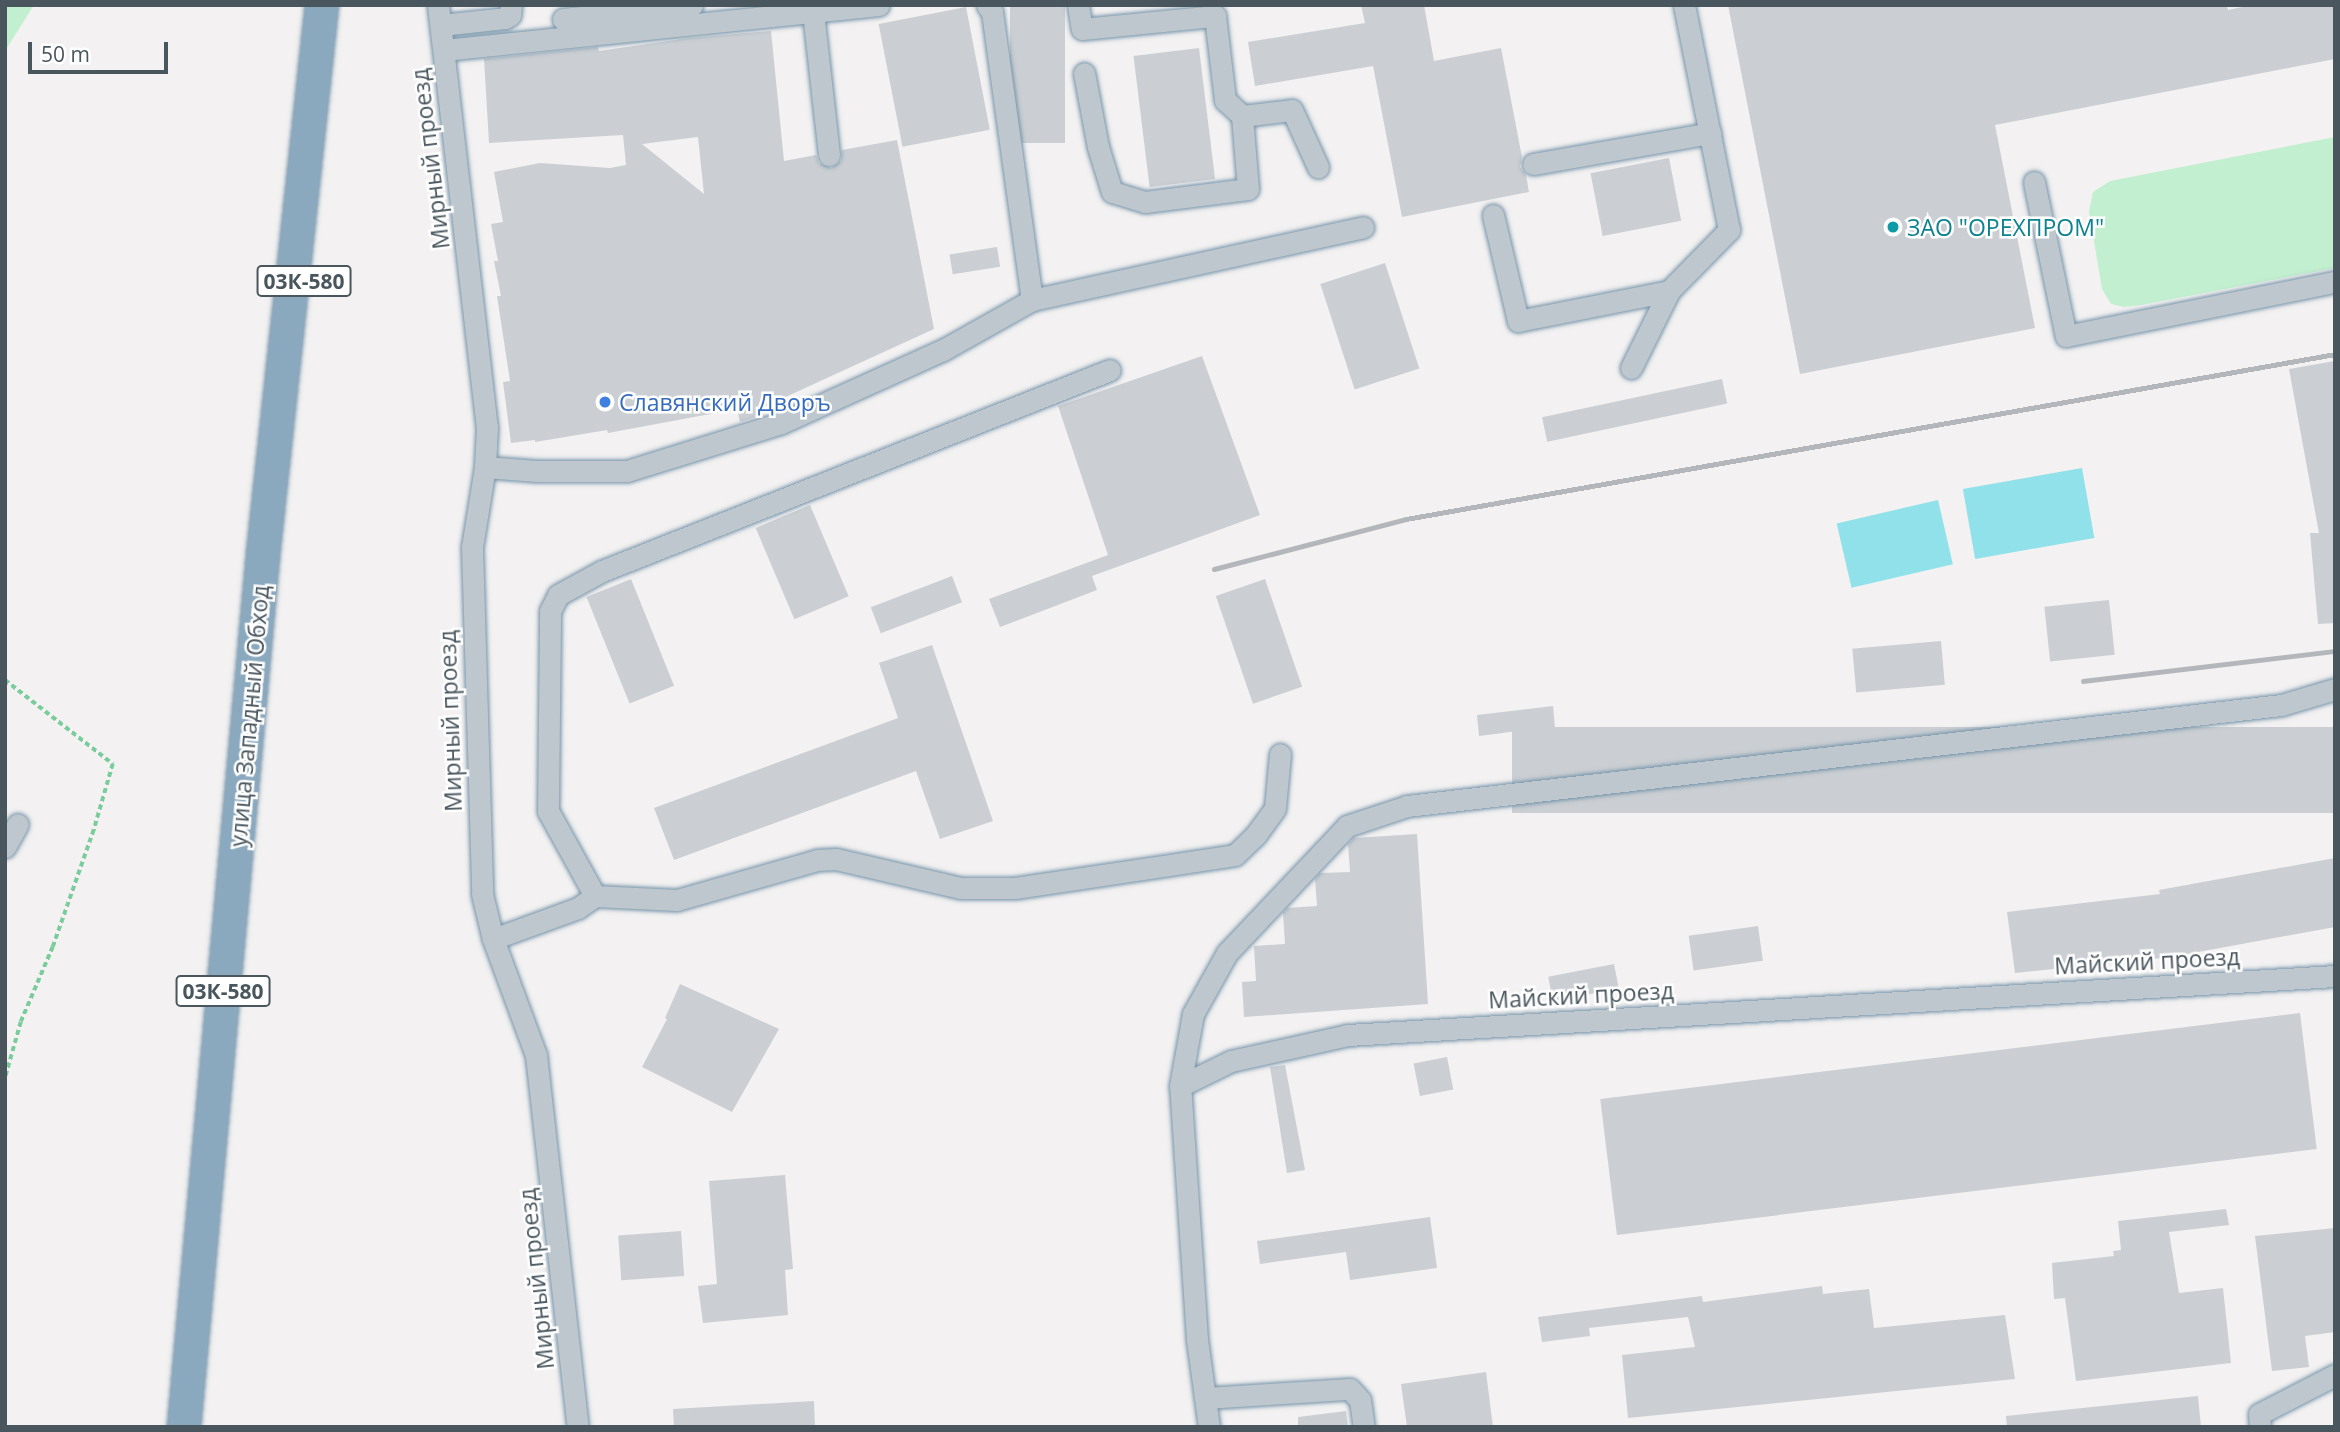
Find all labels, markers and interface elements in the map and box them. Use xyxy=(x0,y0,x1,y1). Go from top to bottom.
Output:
scale bar xyxy=(32,28,172,72)
text: 50 m xyxy=(41,40,90,68)
street label: Мирный проезд xyxy=(405,67,455,251)
place label: ЗАО "ОРЕХПРОМ" xyxy=(1907,213,2104,241)
marker: ЗАО "ОРЕХПРОМ" xyxy=(1885,219,1901,235)
road number: 03К-580 xyxy=(255,264,353,298)
place label: Cлавянский Дворъ xyxy=(619,388,831,416)
marker: Cлавянский Дворъ xyxy=(597,394,613,410)
street label: улица Западный Обход xyxy=(224,584,274,848)
street label: Мирный проезд xyxy=(433,630,467,812)
street label: Майский проезд xyxy=(2054,942,2240,980)
road number: 03К-580 xyxy=(174,974,272,1009)
street label: Майский проезд xyxy=(1488,976,1674,1014)
street label: Мирный проезд xyxy=(513,1187,559,1371)

